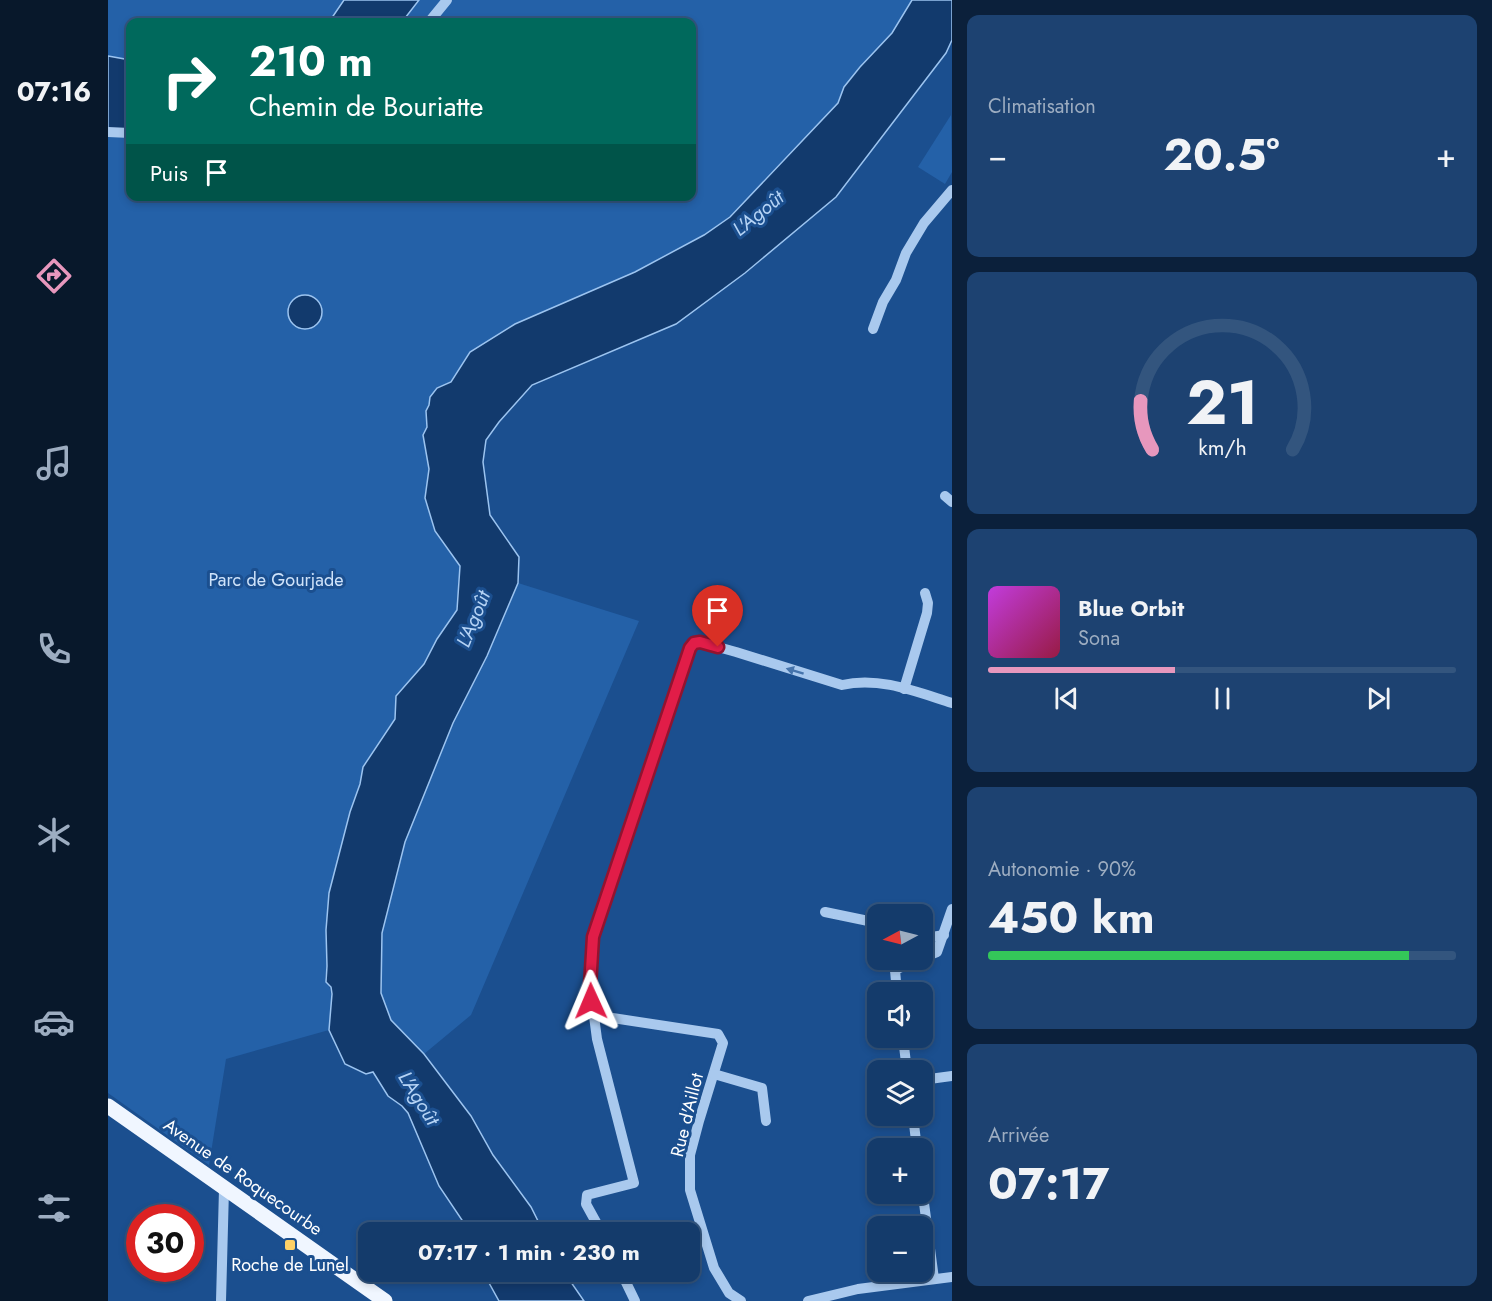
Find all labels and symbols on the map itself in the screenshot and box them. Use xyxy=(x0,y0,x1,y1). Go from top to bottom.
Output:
water label: L'Agoût xyxy=(726,183,791,243)
park label: Parc de Gourjade xyxy=(209,567,343,593)
water label: L'Agoût xyxy=(449,585,498,652)
pin xyxy=(692,585,743,647)
one-way arrow xyxy=(786,666,804,675)
north arrow xyxy=(867,904,933,970)
position arrow xyxy=(559,969,623,1033)
water label: L'Agoût xyxy=(391,1066,447,1132)
street label: Rue d'Aillot xyxy=(664,1070,710,1160)
street label: Avenue de Roquecourbe xyxy=(158,1112,328,1242)
speed limit sign: 30 xyxy=(126,1204,204,1282)
marker: Roche de Lunel xyxy=(283,1238,297,1252)
place label: Roche de Lunel xyxy=(231,1252,349,1278)

